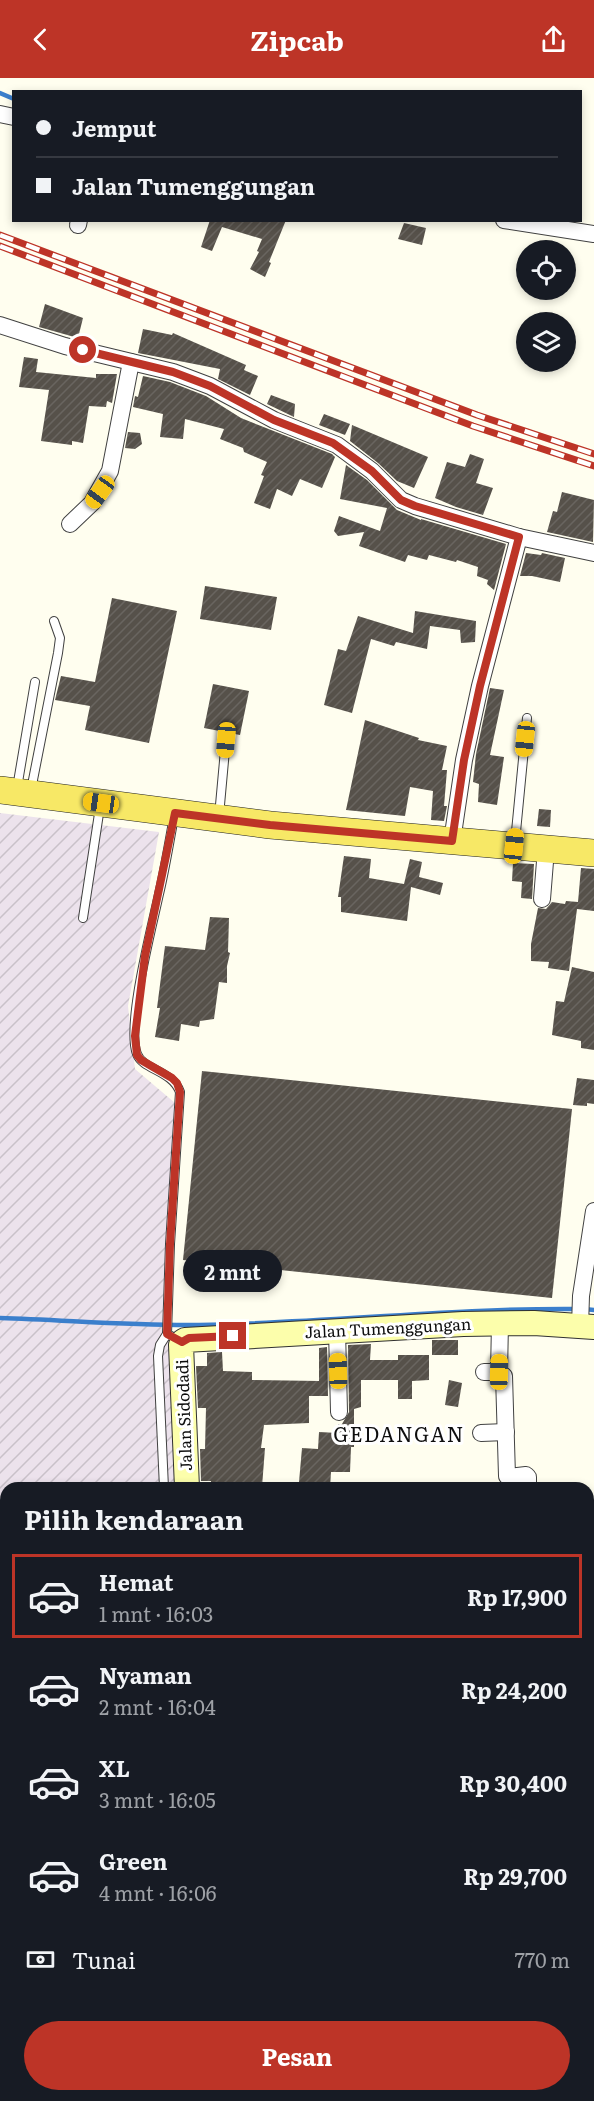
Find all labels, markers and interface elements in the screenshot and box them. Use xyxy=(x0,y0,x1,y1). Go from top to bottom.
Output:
text: Zipcab xyxy=(250,19,344,59)
icon: back xyxy=(24,23,57,56)
icon: share xyxy=(537,23,570,56)
text: Jemput xyxy=(72,111,156,144)
text: Jalan Tumenggungan xyxy=(72,169,315,202)
map controls xyxy=(516,240,576,372)
button: locate xyxy=(516,240,576,300)
button: layers xyxy=(516,312,576,372)
route start xyxy=(69,336,96,363)
car xyxy=(82,472,118,512)
car xyxy=(514,720,536,758)
car xyxy=(215,721,237,759)
car xyxy=(82,792,120,814)
car xyxy=(503,827,525,865)
callout: 2 mnt xyxy=(184,1249,282,1291)
text: 2 mnt xyxy=(204,1256,261,1286)
street label: Jalan Tumenggungan xyxy=(304,1311,472,1343)
route end xyxy=(219,1322,246,1349)
car xyxy=(328,1353,348,1389)
car xyxy=(490,1354,508,1390)
street label: Jalan Sidodadi xyxy=(169,1359,197,1471)
district label: GEDANGAN xyxy=(333,1418,465,1448)
text: Pilih kendaraan xyxy=(24,1498,244,1538)
text: Hemat xyxy=(99,1565,173,1598)
icon: car xyxy=(27,1569,81,1623)
text: Rp 17,900 xyxy=(467,1580,567,1613)
text: 1 mnt · 16:03 xyxy=(99,1598,213,1628)
text: Nyaman xyxy=(99,1658,192,1691)
icon: car xyxy=(27,1662,81,1716)
text: Rp 24,200 xyxy=(461,1673,567,1706)
text: 2 mnt · 16:04 xyxy=(99,1691,216,1721)
text: XL xyxy=(99,1751,130,1784)
icon: car xyxy=(27,1755,81,1809)
text: Rp 30,400 xyxy=(459,1766,567,1799)
text: 3 mnt · 16:05 xyxy=(99,1784,216,1814)
text: Green xyxy=(99,1844,168,1877)
icon: car xyxy=(27,1848,81,1902)
text: Rp 29,700 xyxy=(463,1859,567,1892)
text: 4 mnt · 16:06 xyxy=(99,1877,216,1907)
icon: cash xyxy=(24,1943,57,1976)
text: Tunai xyxy=(72,1943,136,1976)
text: 770 m xyxy=(515,1944,570,1974)
button: Pesan xyxy=(24,2021,570,2090)

